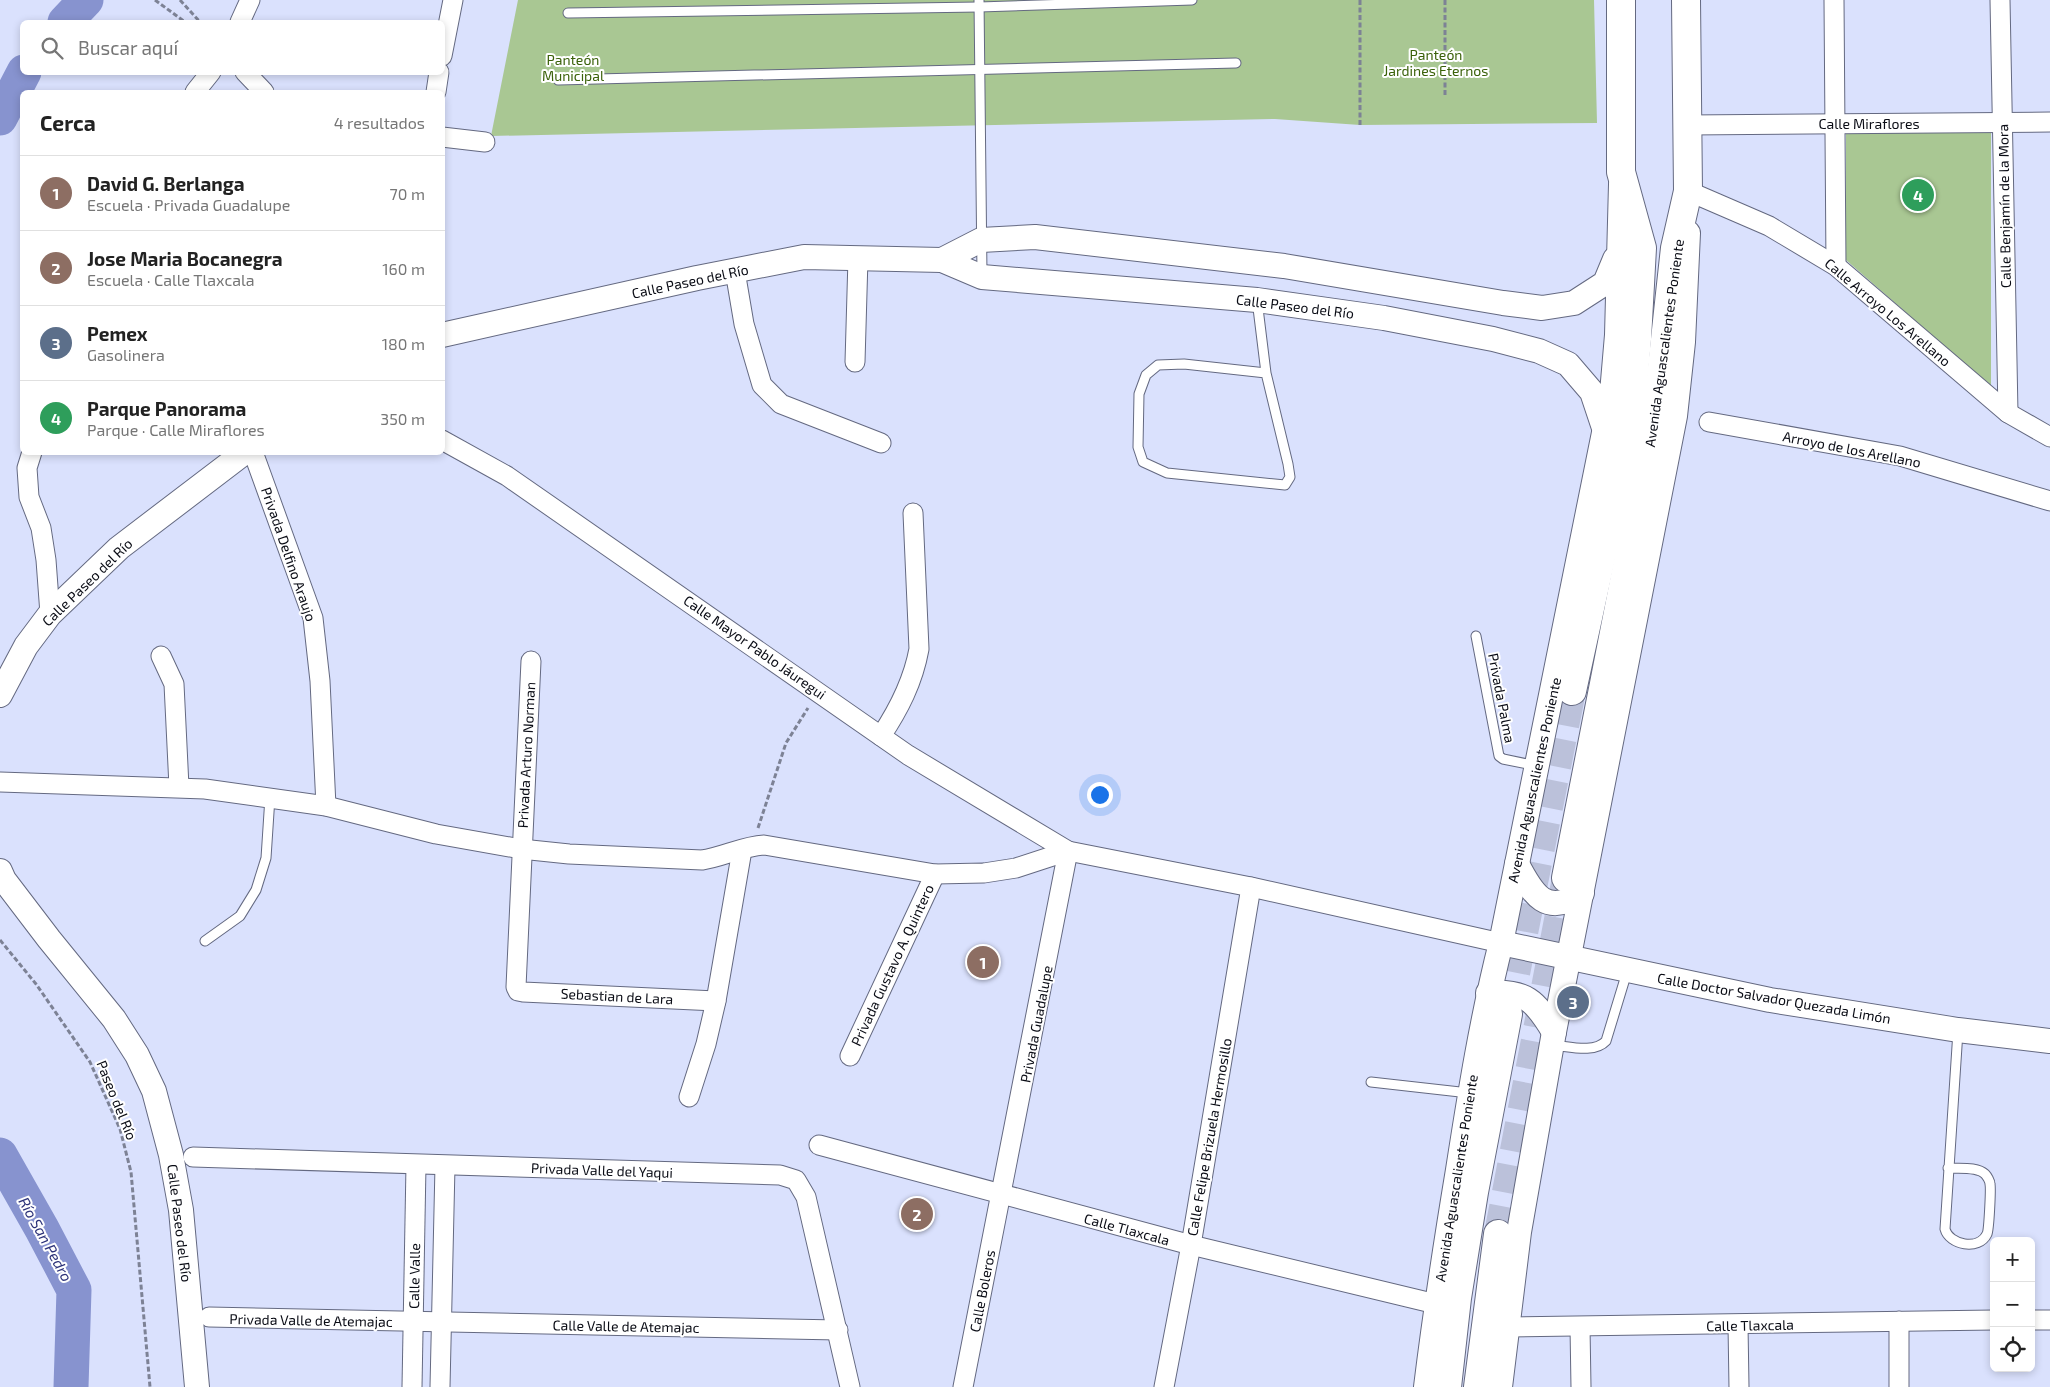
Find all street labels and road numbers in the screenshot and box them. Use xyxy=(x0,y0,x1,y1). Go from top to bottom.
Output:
street label: Calle Miraflores xyxy=(1818,115,1920,132)
street label: Calle Benjamín de la Mora xyxy=(1994,124,2014,288)
street label: Avenida Aguascalientes Poniente xyxy=(1641,238,1687,448)
street label: Calle Arroyo Los Arellano xyxy=(1822,254,1954,370)
street label: Calle Paseo del Río xyxy=(630,260,750,302)
street label: Calle Paseo del Río xyxy=(1235,290,1355,322)
street label: Arroyo de los Arellano xyxy=(1781,427,1923,471)
street label: Privada Delfino Araujo xyxy=(258,485,320,623)
street label: Calle Paseo del Río xyxy=(38,535,136,629)
street label: Calle Mayor Pablo Jáuregui xyxy=(681,591,829,703)
street label: Privada Palma xyxy=(1485,652,1519,744)
street label: Avenida Aguascalientes Poniente xyxy=(1504,676,1564,884)
street label: Privada Arturo Norman xyxy=(514,681,538,829)
street label: Privada Gustavo A. Quintero xyxy=(847,881,937,1049)
street label: Privada Guadalupe xyxy=(1016,964,1056,1084)
street label: Calle Doctor Salvador Quezada Limón xyxy=(1656,969,1892,1027)
street label: Sebastian de Lara xyxy=(560,985,674,1007)
street label: Calle Felipe Brizuela Hermosillo xyxy=(1183,1037,1235,1237)
street label: Paseo del Río xyxy=(93,1058,141,1142)
street label: Avenida Aguascalientes Poniente xyxy=(1431,1073,1481,1283)
street label: Privada Valle del Yaqui xyxy=(531,1159,673,1181)
street label: Calle Paseo del Río xyxy=(164,1163,196,1283)
street label: Calle Tlaxcala xyxy=(1082,1209,1172,1249)
street label: Calle Valle xyxy=(405,1243,423,1309)
street label: Calle Boleros xyxy=(966,1248,998,1334)
street label: Privada Valle de Atemajac xyxy=(229,1310,393,1330)
street label: Calle Valle de Atemajac xyxy=(552,1316,700,1336)
street label: Calle Tlaxcala xyxy=(1706,1316,1794,1334)

